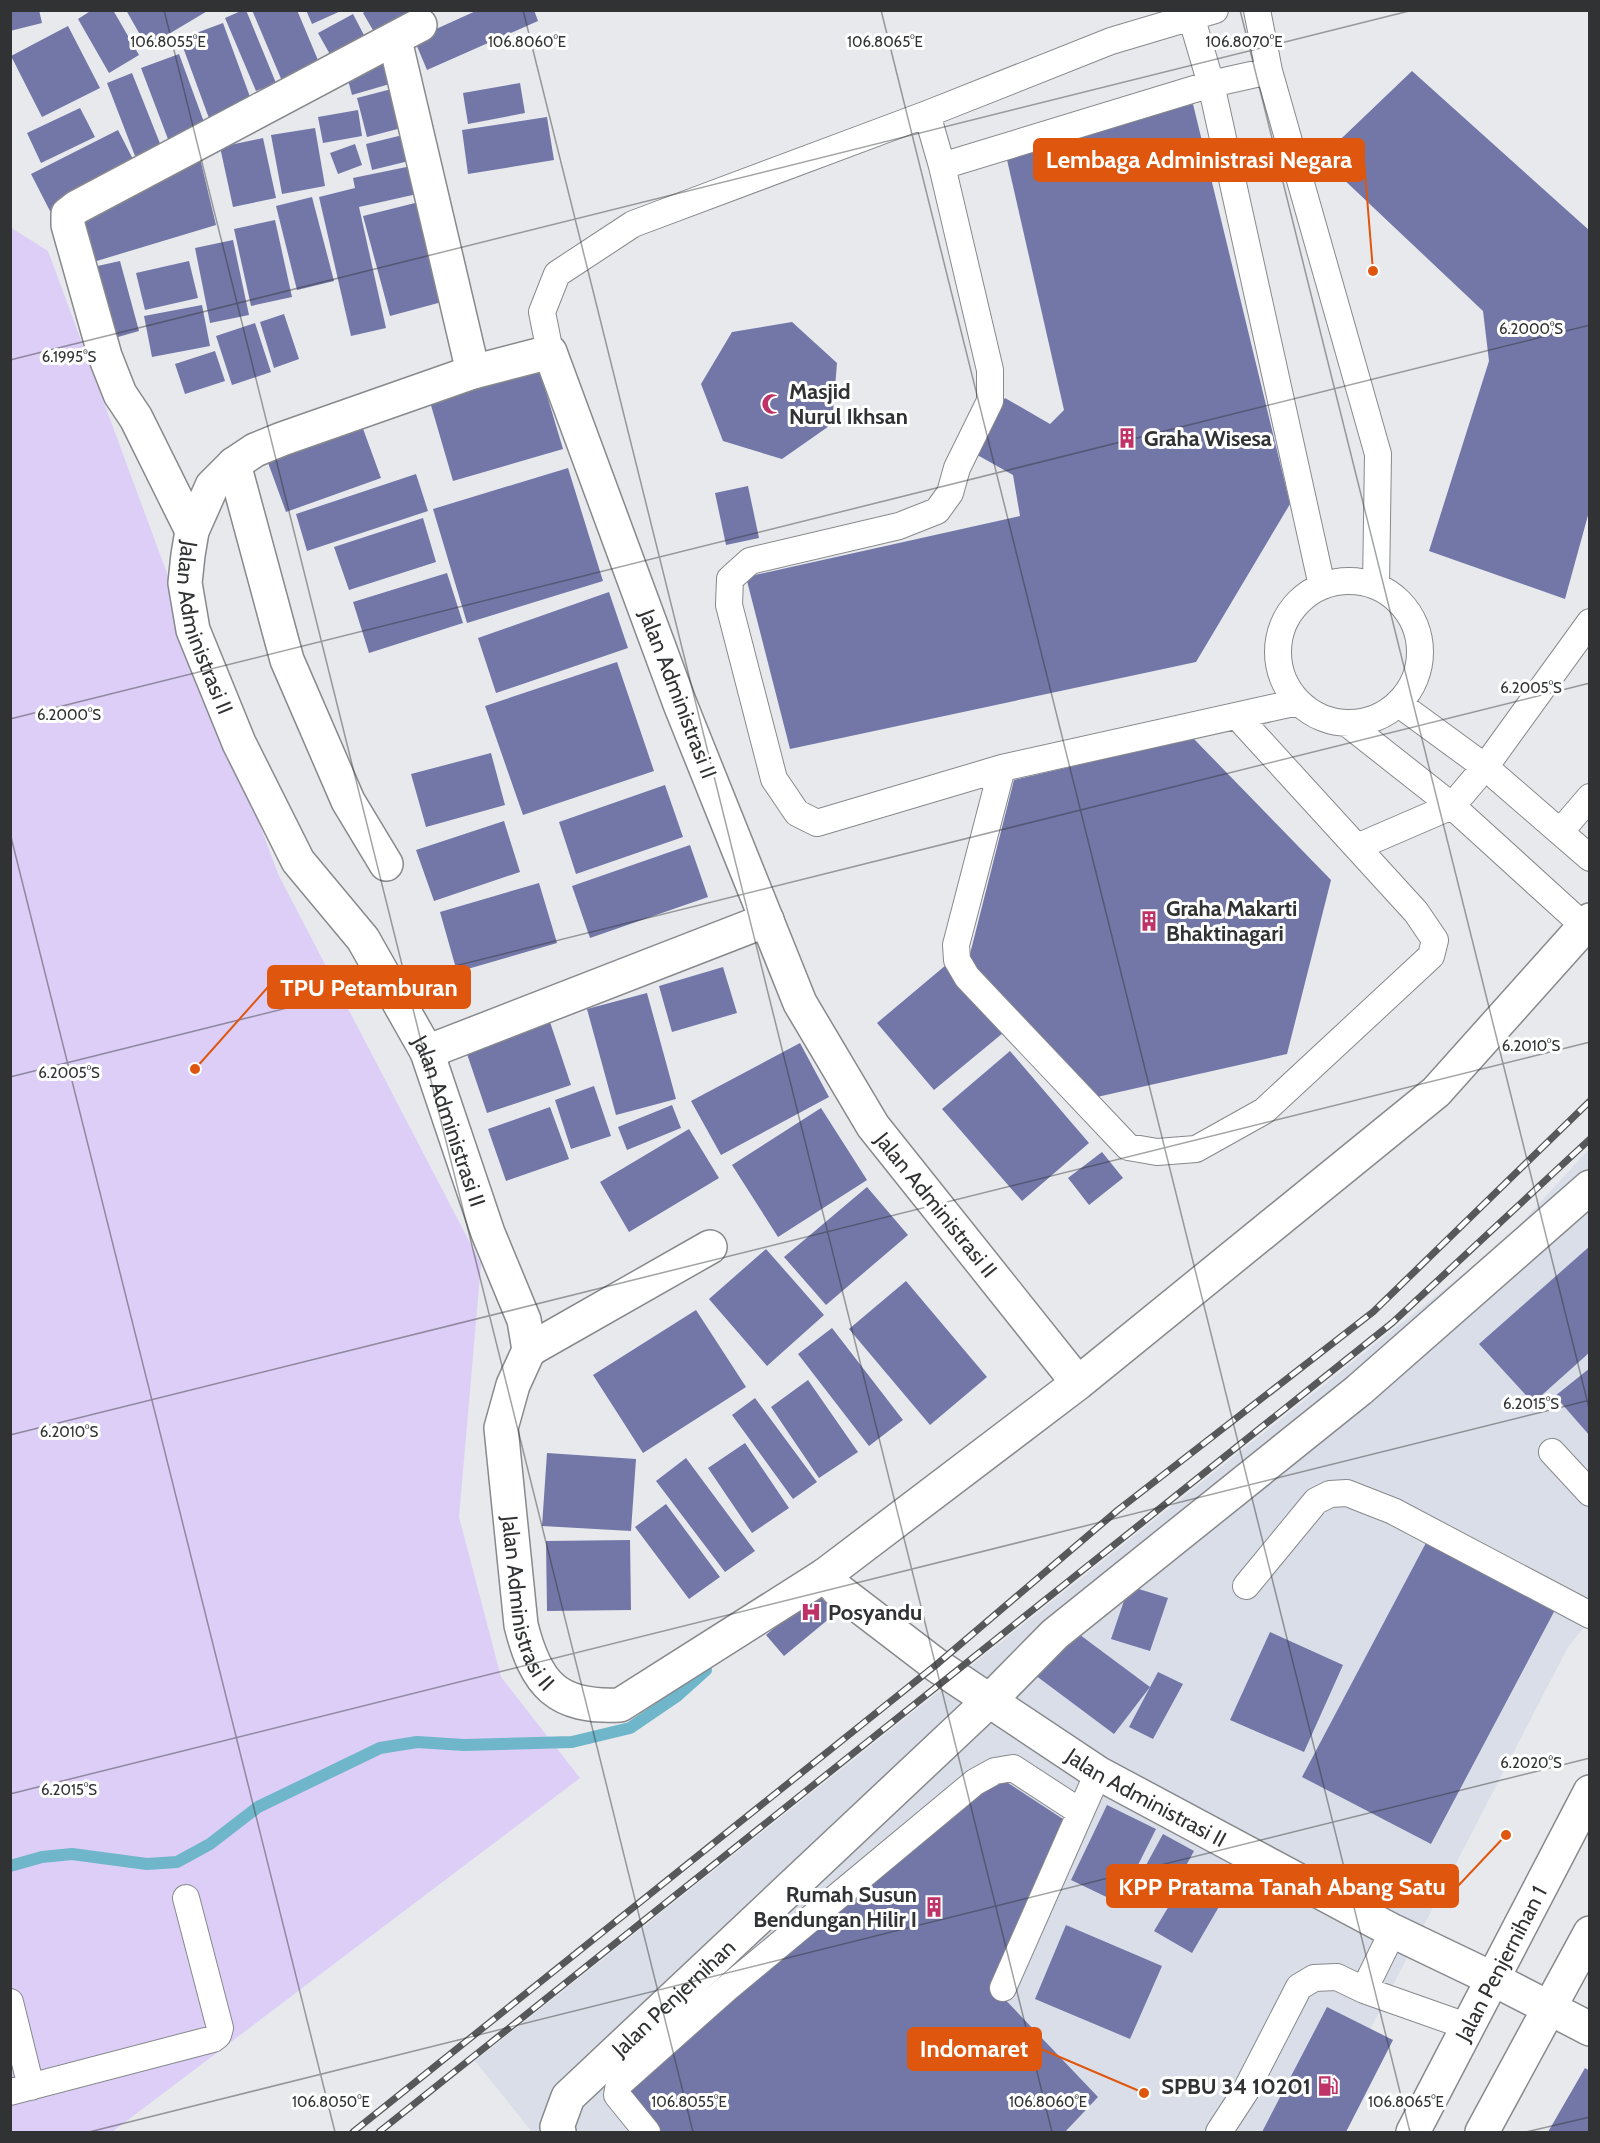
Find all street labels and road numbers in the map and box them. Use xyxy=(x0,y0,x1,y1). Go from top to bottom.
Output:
street label: Jalan Administrasi II xyxy=(171,538,239,718)
street label: Jalan Administrasi II xyxy=(633,605,723,782)
street label: Jalan Administrasi II xyxy=(406,1030,492,1210)
street label: Jalan Administrasi II xyxy=(868,1126,1003,1283)
street label: Jalan Administrasi II xyxy=(496,1513,560,1696)
street label: Jalan Administrasi II xyxy=(1060,1741,1231,1853)
street label: Jalan Penjernihan 1 xyxy=(1449,1881,1552,2047)
street label: Jalan Penjernihan xyxy=(605,1933,741,2063)

